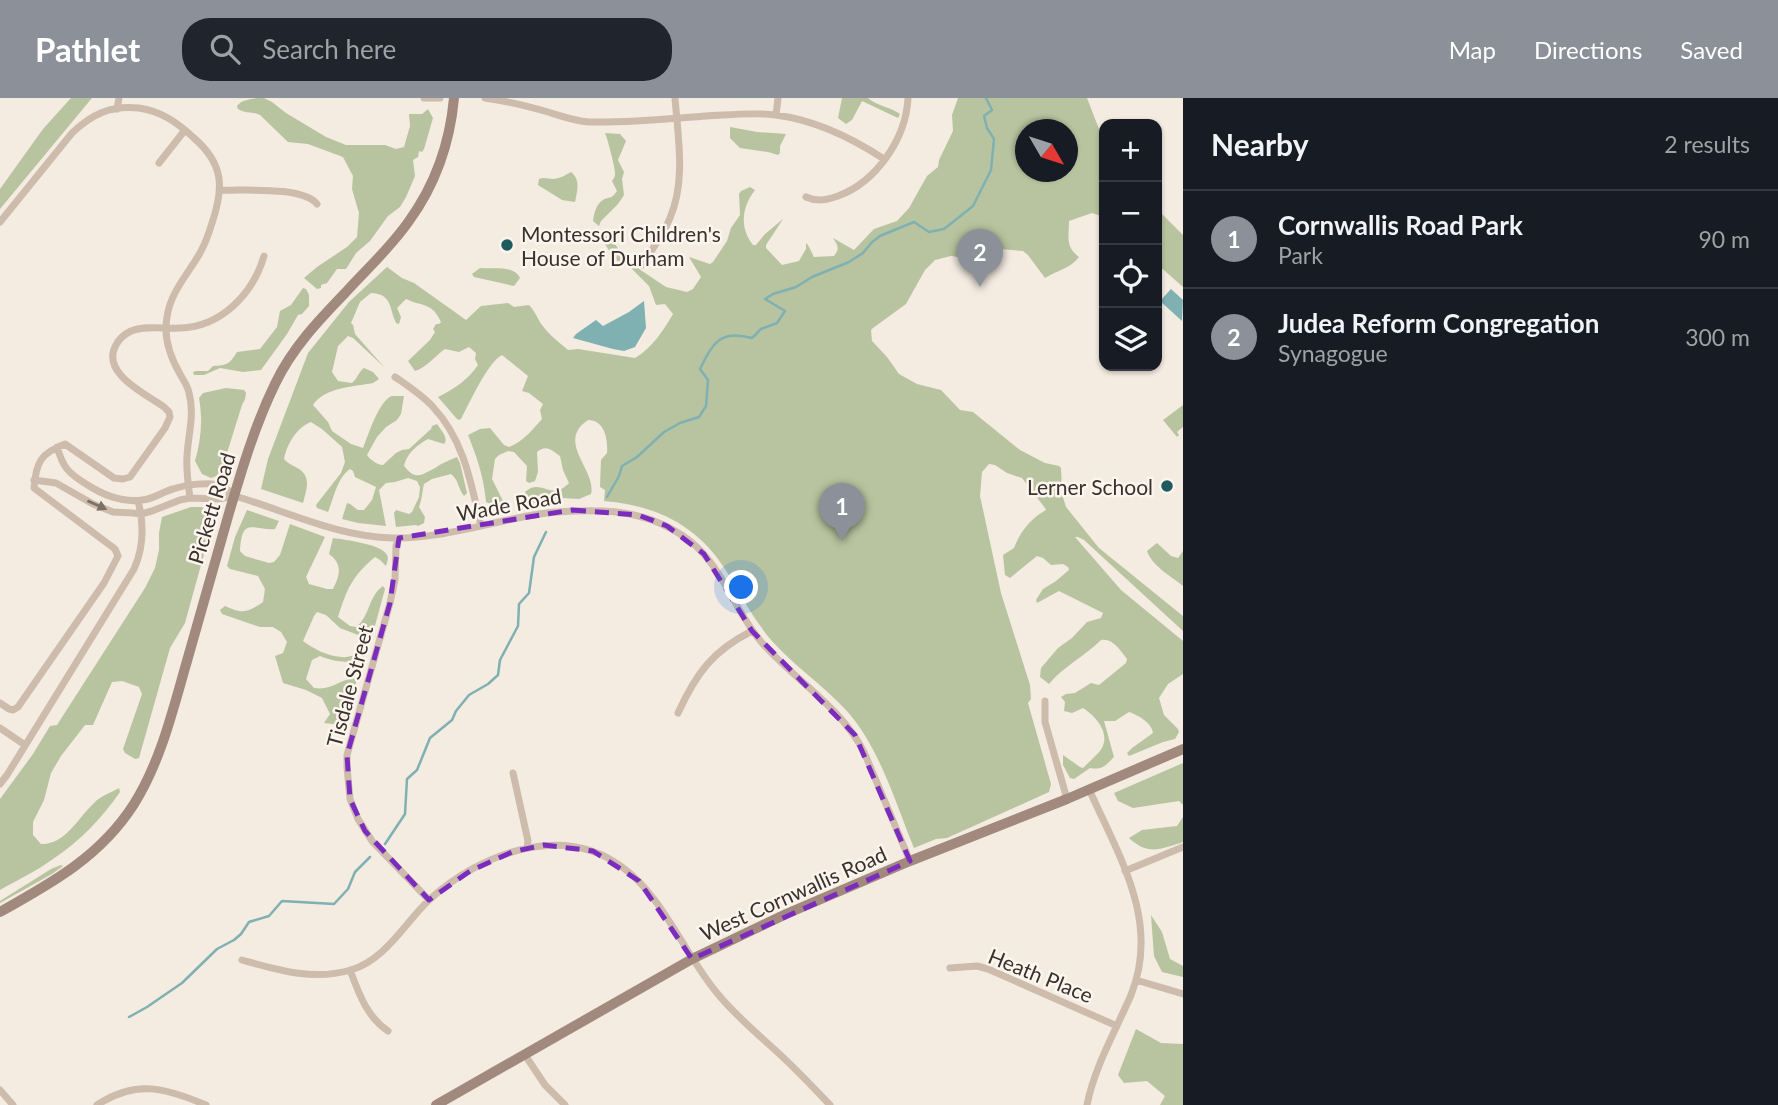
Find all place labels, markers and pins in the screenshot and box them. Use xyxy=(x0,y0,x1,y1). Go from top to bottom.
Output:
place label: Montessori Children's House of Durham xyxy=(521,221,721,270)
pin: 2 xyxy=(957,229,1003,287)
marker: Montessori Children's House of Durham xyxy=(499,237,515,253)
place label: Lerner School xyxy=(1027,474,1153,499)
marker: Lerner School xyxy=(1159,478,1175,494)
pin: 1 xyxy=(819,483,865,541)

